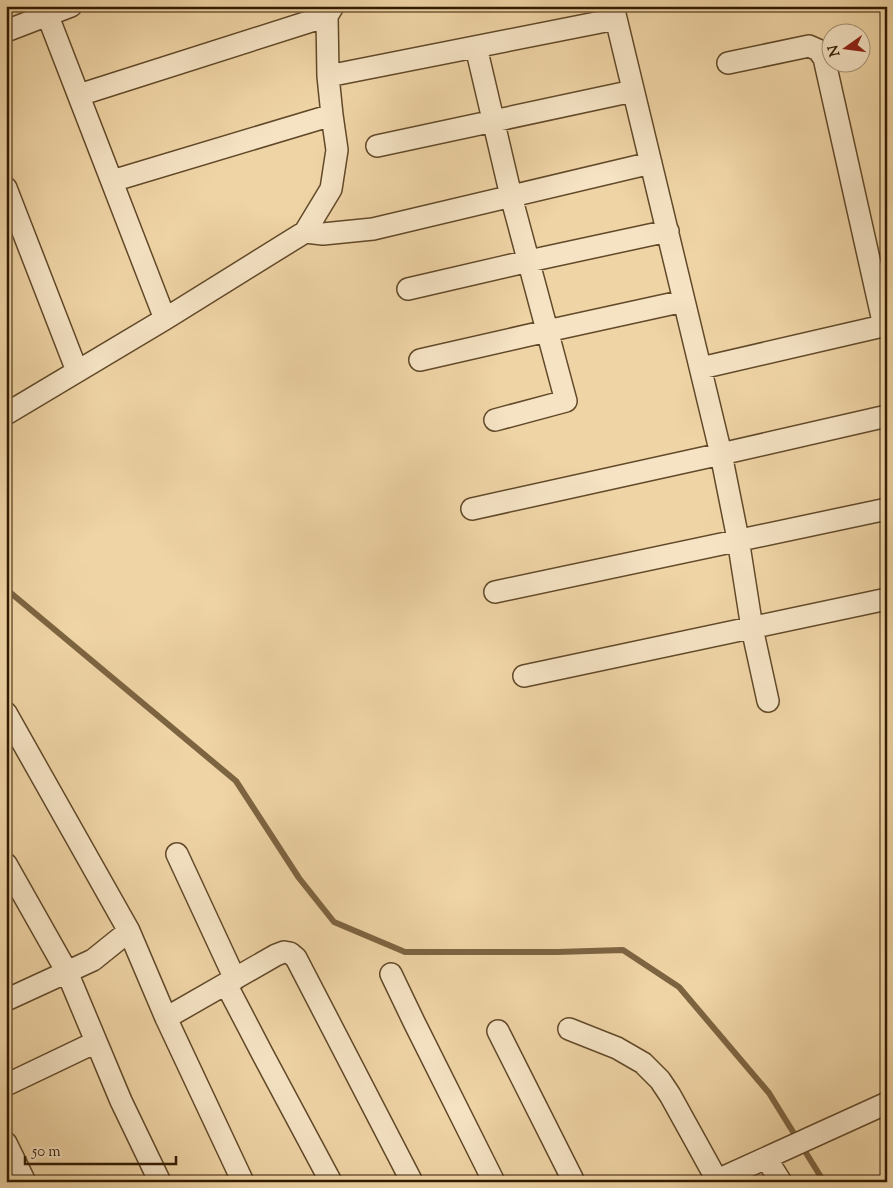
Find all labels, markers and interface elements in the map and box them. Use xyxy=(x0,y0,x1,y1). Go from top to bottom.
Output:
north arrow xyxy=(820,22,870,72)
text: N xyxy=(824,43,846,59)
scale bar xyxy=(25,1133,176,1165)
text: 50 m xyxy=(31,1142,61,1163)

